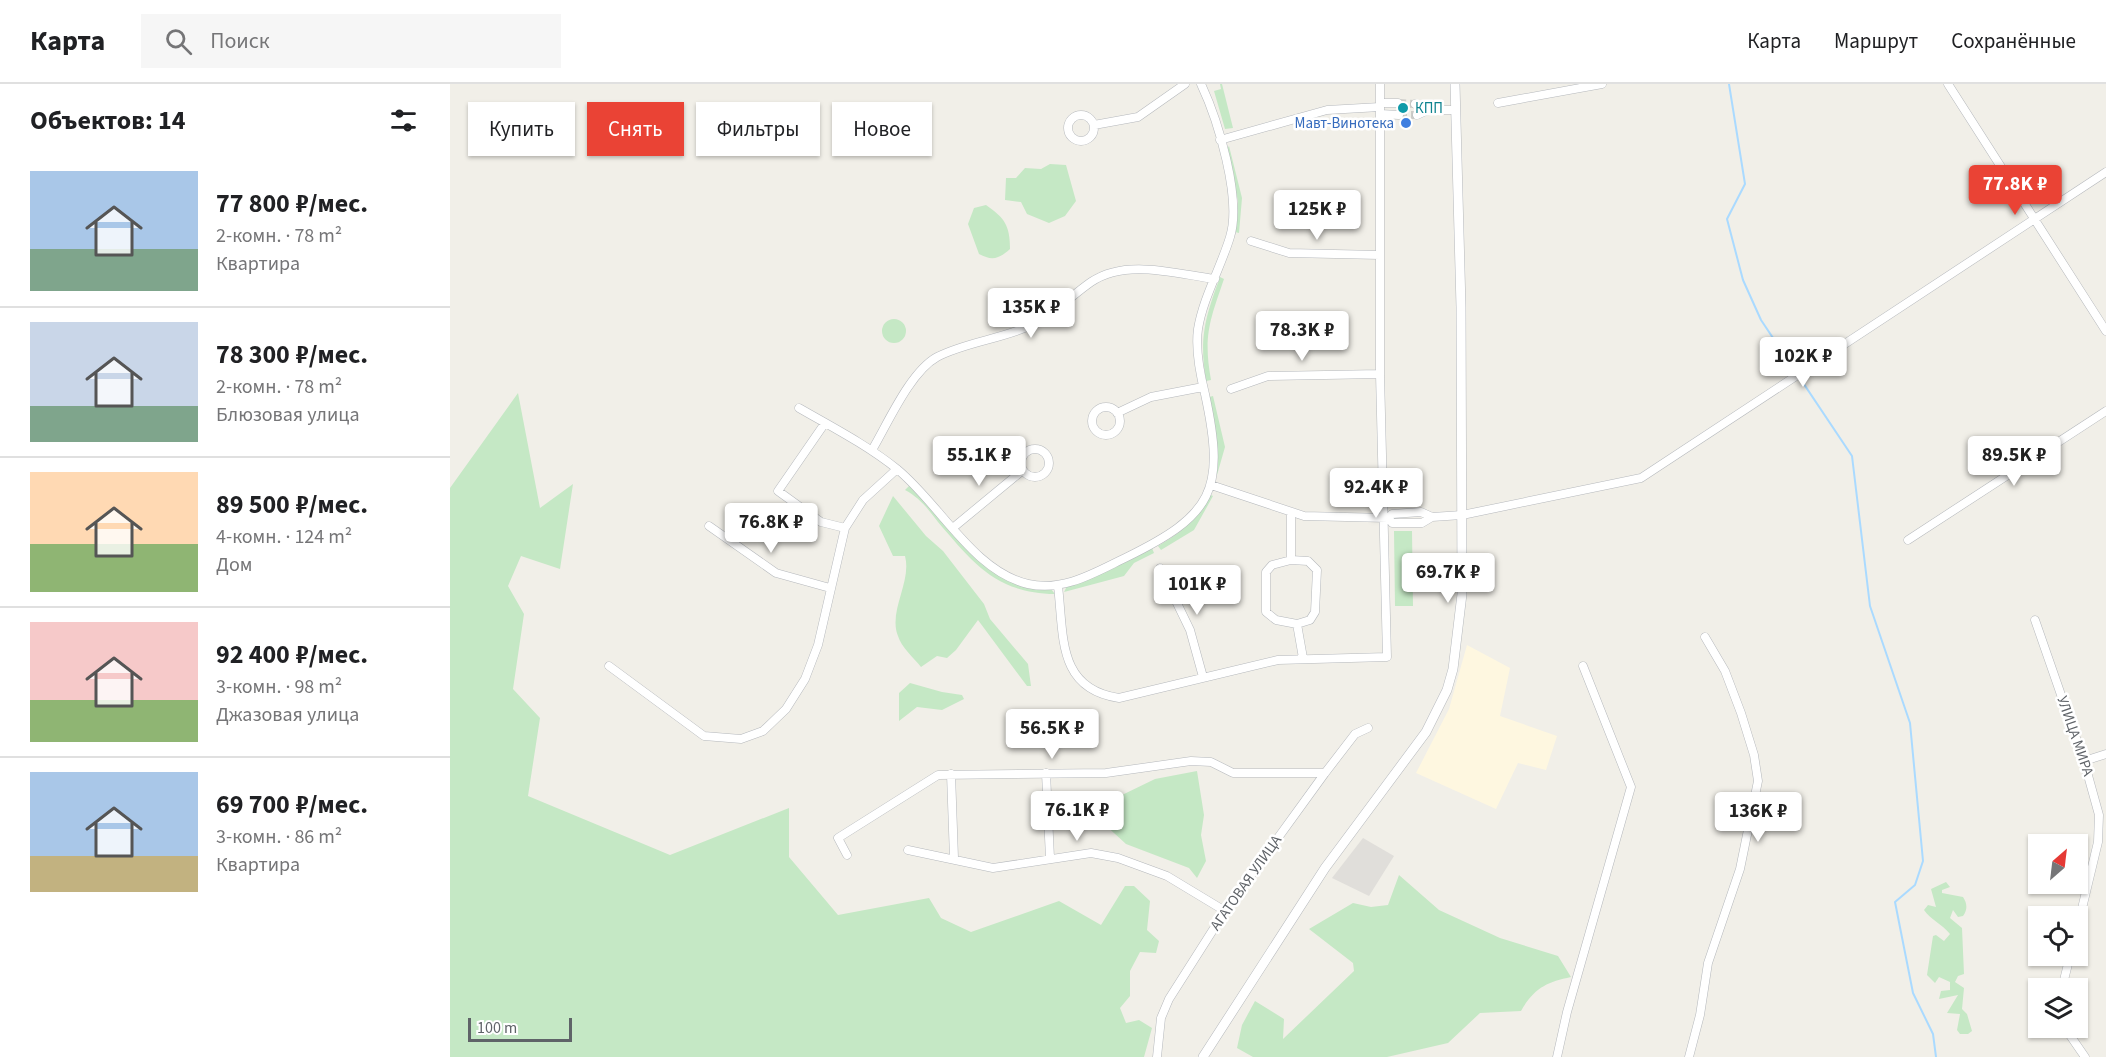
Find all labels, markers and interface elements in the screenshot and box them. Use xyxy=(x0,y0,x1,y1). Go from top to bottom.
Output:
search box xyxy=(141,14,561,68)
text: Карта xyxy=(30,21,105,61)
icon: search xyxy=(162,25,195,58)
text: Поиск xyxy=(210,25,270,57)
text: Карта xyxy=(1747,26,1801,56)
text: Маршрут xyxy=(1834,26,1918,56)
text: Сохранённые xyxy=(1951,26,2076,56)
place label: КПП xyxy=(1415,98,1443,119)
marker: КПП xyxy=(1396,101,1410,115)
text: Объектов: 14 xyxy=(30,102,186,139)
chip: Купить xyxy=(468,102,575,156)
chip: Снять xyxy=(587,102,684,156)
chip: Фильтры xyxy=(696,102,820,156)
chip: Новое xyxy=(832,102,932,156)
icon: filters xyxy=(387,104,420,137)
place label: Мавт-Винотека xyxy=(1295,113,1394,134)
marker: Мавт-Винотека xyxy=(1399,116,1413,130)
pin: 77.8K ₽ xyxy=(1960,165,2070,216)
text: 77.8K ₽ xyxy=(1983,170,2047,198)
text: 77 800 ₽/мес. xyxy=(216,185,368,222)
pin: 125K ₽ xyxy=(1268,190,1366,241)
icon: home xyxy=(78,195,150,267)
text: 125K ₽ xyxy=(1288,195,1346,223)
text: 2-комн. · 78 m² xyxy=(216,222,342,250)
text: Квартира xyxy=(216,250,300,278)
pin: 135K ₽ xyxy=(982,288,1080,339)
text: 135K ₽ xyxy=(1002,293,1060,321)
pin: 78.3K ₽ xyxy=(1247,311,1357,362)
text: 78.3K ₽ xyxy=(1270,316,1334,344)
text: 78 300 ₽/мес. xyxy=(216,336,368,373)
pin: 102K ₽ xyxy=(1754,337,1852,388)
text: 102K ₽ xyxy=(1774,342,1832,370)
icon: home xyxy=(78,346,150,418)
text: 2-комн. · 78 m² xyxy=(216,373,342,401)
text: Блюзовая улица xyxy=(216,401,360,429)
pin: 55.1K ₽ xyxy=(924,436,1034,487)
pin: 89.5K ₽ xyxy=(1959,436,2069,487)
text: 55.1K ₽ xyxy=(947,441,1011,469)
text: 89.5K ₽ xyxy=(1982,441,2046,469)
pin: 92.4K ₽ xyxy=(1321,468,1431,519)
text: 92.4K ₽ xyxy=(1344,473,1408,501)
text: 89 500 ₽/мес. xyxy=(216,486,368,523)
icon: home xyxy=(78,496,150,568)
pin: 76.8K ₽ xyxy=(716,503,826,554)
text: 76.8K ₽ xyxy=(739,508,803,536)
text: 4-комн. · 124 m² xyxy=(216,523,352,551)
text: Дом xyxy=(216,551,252,579)
pin: 69.7K ₽ xyxy=(1393,553,1503,604)
text: 69.7K ₽ xyxy=(1416,558,1480,586)
pin: 101K ₽ xyxy=(1148,565,1246,616)
text: 101K ₽ xyxy=(1168,570,1226,598)
text: 92 400 ₽/мес. xyxy=(216,636,368,673)
icon: home xyxy=(78,646,150,718)
text: 3-комн. · 98 m² xyxy=(216,673,342,701)
street label: УЛИЦА МИРА xyxy=(2051,693,2099,780)
text: Джазовая улица xyxy=(216,701,359,729)
pin: 56.5K ₽ xyxy=(997,709,1107,760)
text: 56.5K ₽ xyxy=(1020,714,1084,742)
text: 69 700 ₽/мес. xyxy=(216,786,368,823)
pin: 76.1K ₽ xyxy=(1022,791,1132,842)
pin: 136K ₽ xyxy=(1709,792,1807,843)
icon: home xyxy=(78,796,150,868)
text: 76.1K ₽ xyxy=(1045,796,1109,824)
text: 136K ₽ xyxy=(1729,797,1787,825)
text: 3-комн. · 86 m² xyxy=(216,823,342,851)
street label: АГАТОВАЯ УЛИЦА xyxy=(1205,830,1287,935)
north arrow xyxy=(2028,834,2088,894)
map controls xyxy=(2028,834,2088,1038)
text: Квартира xyxy=(216,851,300,879)
button: locate xyxy=(2028,906,2088,966)
button: layers xyxy=(2028,978,2088,1038)
scale bar xyxy=(468,1015,572,1042)
text: 100 m xyxy=(477,1017,517,1039)

